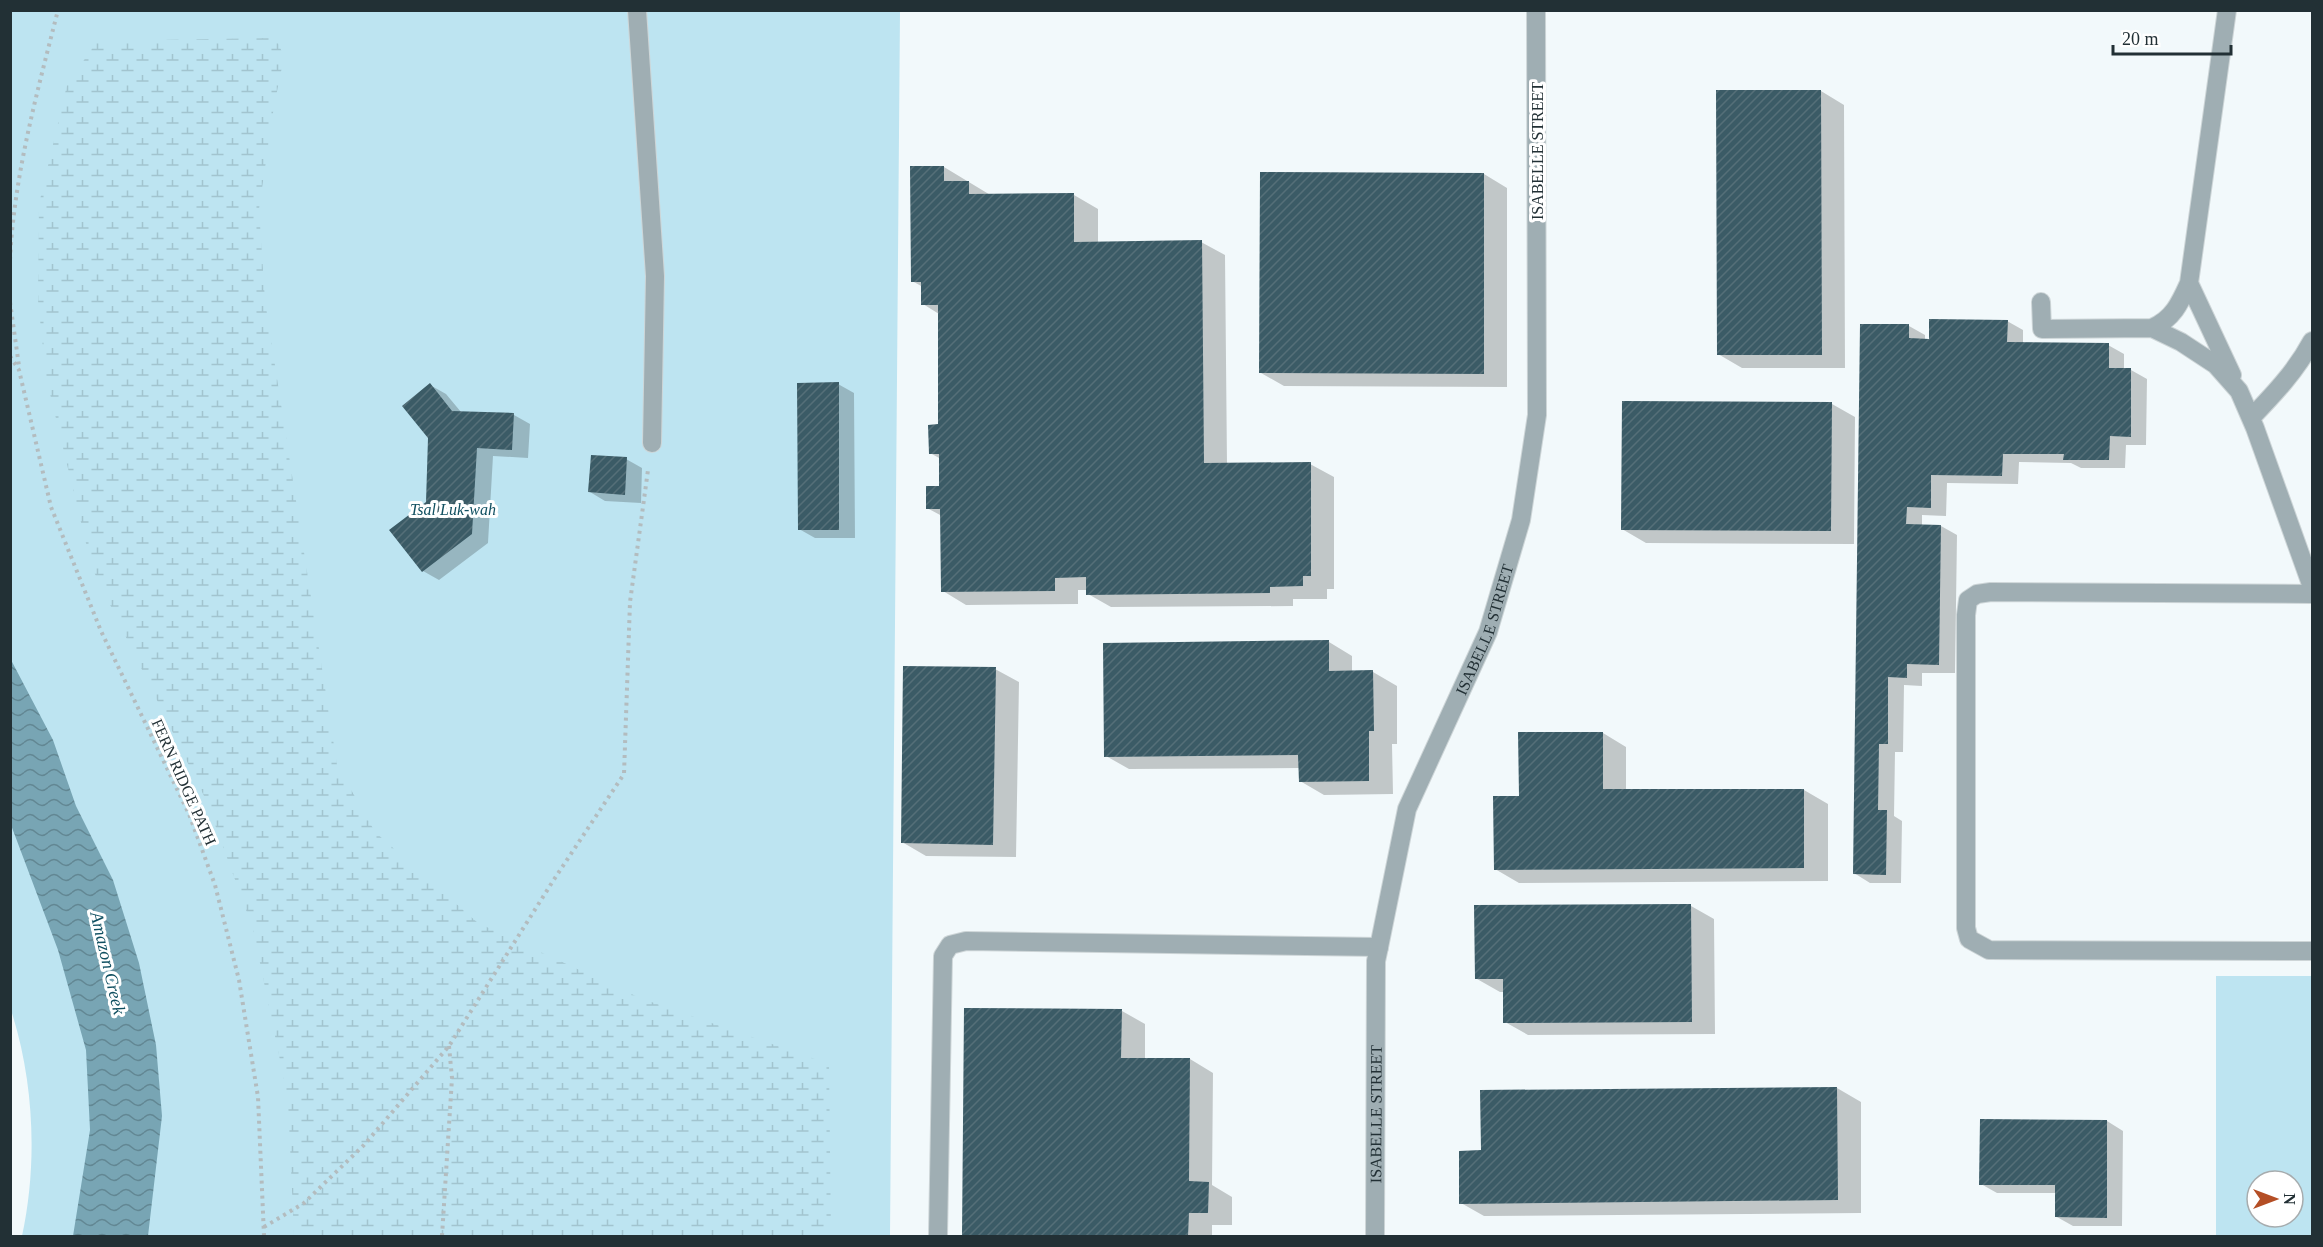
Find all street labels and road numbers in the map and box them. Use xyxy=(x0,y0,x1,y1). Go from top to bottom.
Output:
street label: ISABELLE STREET xyxy=(1529,82,1546,220)
street label: ISABELLE STREET xyxy=(1452,562,1516,697)
street label: FERN RIDGE PATH xyxy=(149,716,220,848)
street label: ISABELLE STREET xyxy=(1367,1045,1384,1183)

